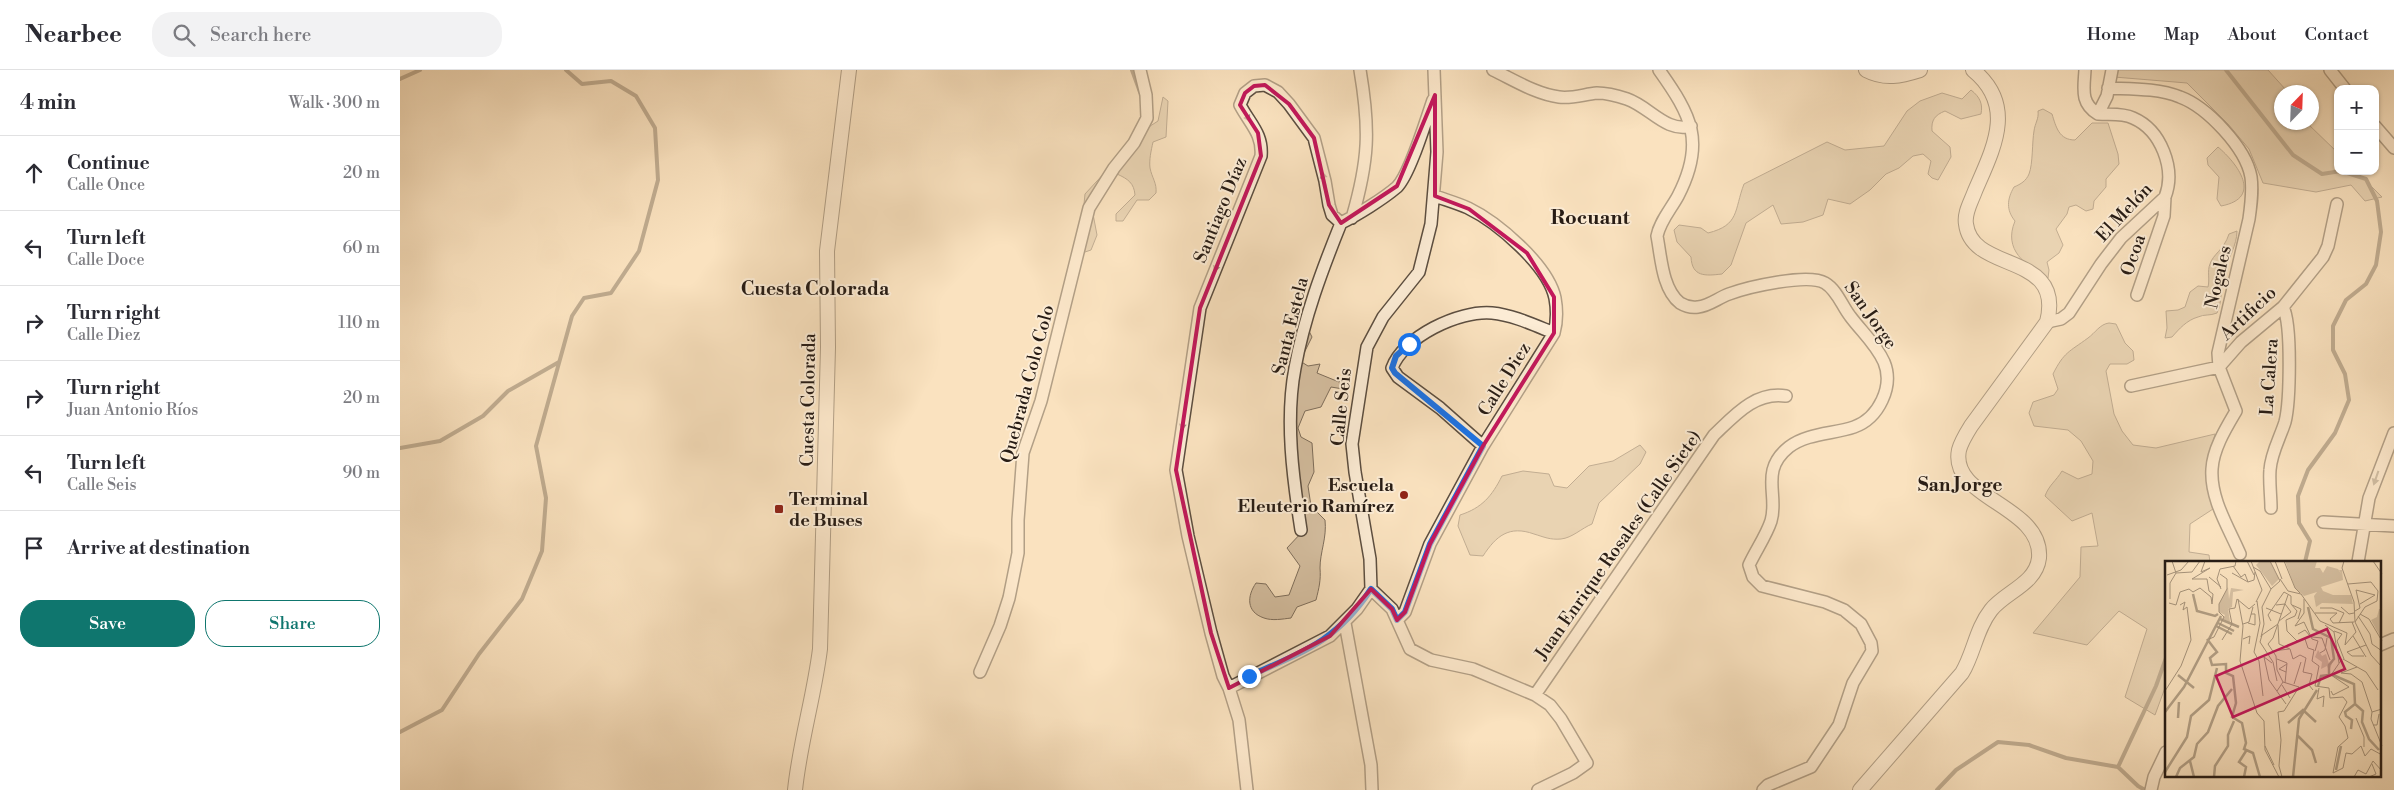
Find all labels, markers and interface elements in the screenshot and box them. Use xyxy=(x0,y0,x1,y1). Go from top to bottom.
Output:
search box xyxy=(152,12,502,57)
text: Nearbee xyxy=(25,20,122,50)
icon: search xyxy=(170,21,198,49)
text: Search here xyxy=(210,23,311,47)
text: Home xyxy=(2087,23,2136,46)
text: Map xyxy=(2164,23,2200,46)
text: About xyxy=(2228,23,2277,46)
text: Contact xyxy=(2305,23,2369,46)
north arrow xyxy=(2274,85,2319,130)
map controls xyxy=(2334,85,2379,175)
button: + xyxy=(2334,85,2379,130)
text: 4 min xyxy=(20,90,76,116)
text: Walk · 300 m xyxy=(289,93,380,113)
one-way arrow xyxy=(1242,109,1251,122)
button: − xyxy=(2334,130,2379,175)
text: Continue xyxy=(67,151,150,175)
street label: Santiago Díaz xyxy=(1189,154,1252,267)
icon: ahead xyxy=(20,159,48,187)
text: 20 m xyxy=(343,163,380,183)
one-way arrow xyxy=(1320,171,1328,186)
text: Calle Once xyxy=(67,175,145,195)
street label: El Melón xyxy=(2091,178,2158,247)
district label: Rocuant xyxy=(1550,206,1631,231)
text: Turn left xyxy=(67,226,146,250)
street label: Ocoa xyxy=(2116,231,2152,279)
icon: left xyxy=(20,234,48,262)
text: 60 m xyxy=(342,238,380,258)
street label: Nogales xyxy=(2200,243,2237,311)
text: Calle Doce xyxy=(67,250,145,270)
one-way arrow xyxy=(1213,258,1221,273)
street label: Santa Estela xyxy=(1267,274,1314,377)
district label: Cuesta Colorada xyxy=(741,277,890,301)
street label: San Jorge xyxy=(1839,277,1902,354)
street label: Artificio xyxy=(2214,281,2281,346)
text: Turn right xyxy=(67,301,160,325)
street label: Quebrada Colo Colo xyxy=(995,302,1060,466)
icon: right xyxy=(20,309,48,337)
text: 110 m xyxy=(338,313,380,333)
text: Calle Diez xyxy=(67,325,140,345)
street label: Cuesta Colorada xyxy=(796,332,821,467)
route start xyxy=(1398,333,1421,356)
street label: La Calera xyxy=(2255,337,2284,416)
street label: Calle Diez xyxy=(1473,338,1536,420)
street label: Calle Seis xyxy=(1326,367,1357,447)
text: Turn right xyxy=(67,376,160,400)
icon: right xyxy=(20,384,48,412)
text: 20 m xyxy=(343,388,380,408)
text: Juan Antonio Ríos xyxy=(67,400,198,420)
one-way arrow xyxy=(1178,415,1186,431)
street label: Juan Enrique Rosales (Calle Siete) xyxy=(1530,426,1707,665)
text: Turn left xyxy=(67,451,146,475)
icon: left xyxy=(20,459,48,487)
text: 90 m xyxy=(342,463,380,483)
one-way arrow xyxy=(2371,470,2379,485)
district label: San Jorge xyxy=(1918,473,2002,497)
place label: Escuela Eleuterio Ramírez xyxy=(1237,474,1394,518)
text: Calle Seis xyxy=(67,475,137,495)
place label: Terminal de Buses xyxy=(789,488,868,532)
marker: Escuela Eleuterio Ramírez xyxy=(1398,489,1410,501)
marker: Terminal de Buses xyxy=(773,503,785,515)
icon: arrive xyxy=(20,534,48,562)
text: Arrive at destination xyxy=(67,536,250,560)
inset map xyxy=(2165,561,2382,778)
button: Save xyxy=(20,600,195,647)
button: Share xyxy=(205,600,380,647)
route end xyxy=(1238,665,1261,688)

